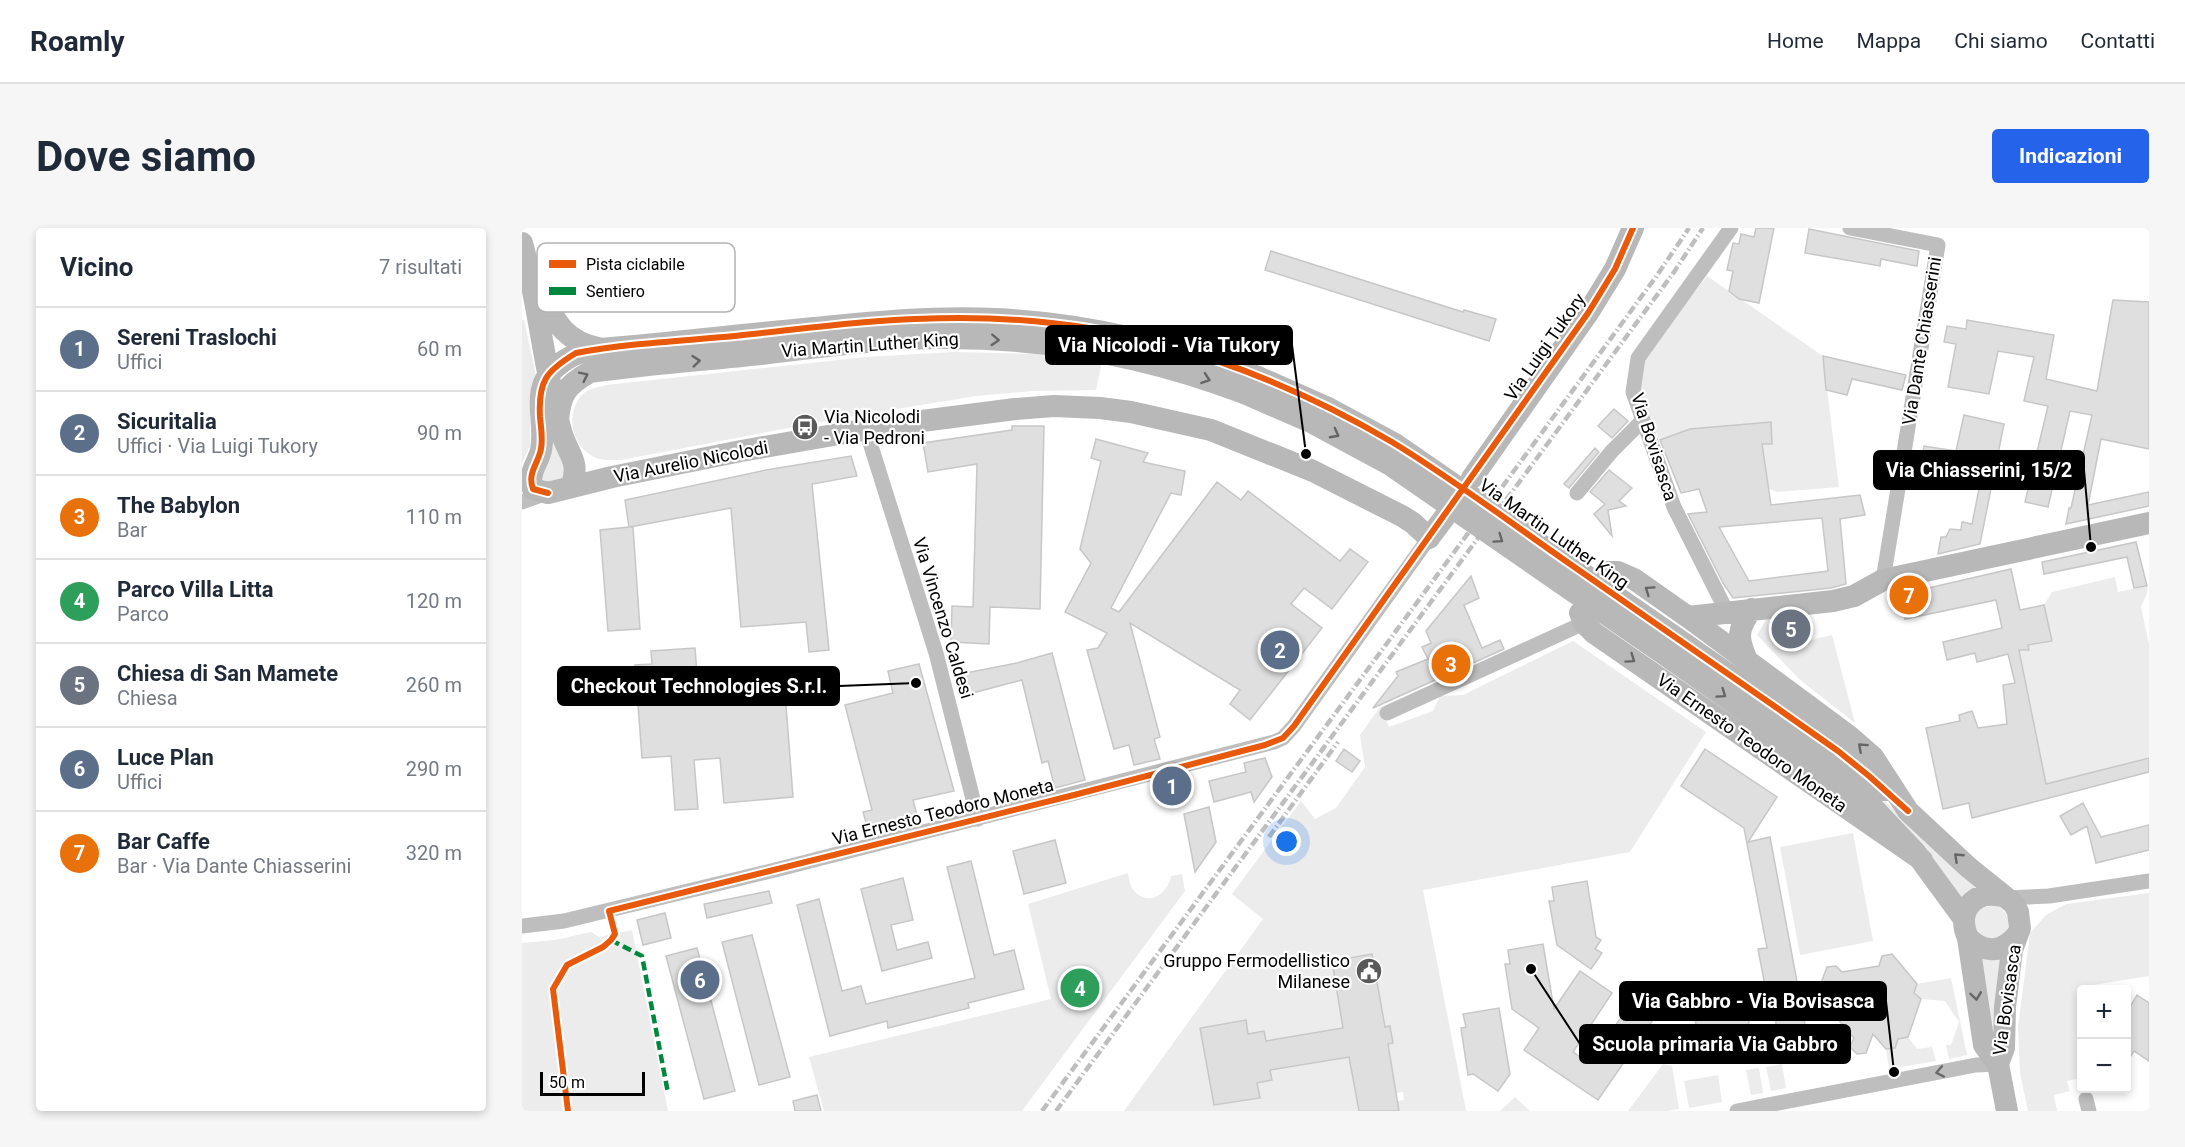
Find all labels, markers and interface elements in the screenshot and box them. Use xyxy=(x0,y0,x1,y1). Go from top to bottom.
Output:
text: Roamly xyxy=(30,25,125,58)
text: Home xyxy=(1767,29,1824,53)
text: Mappa xyxy=(1857,29,1921,53)
text: Chi siamo xyxy=(1954,29,2048,53)
text: Contatti xyxy=(2081,29,2155,53)
button: Indicazioni xyxy=(1992,129,2149,183)
text: Dove siamo xyxy=(36,132,256,181)
legend xyxy=(537,243,735,312)
text: Vicino xyxy=(60,252,134,282)
text: 7 risultati xyxy=(379,255,462,279)
text: Pista ciclabile xyxy=(586,255,685,274)
street label: Via Dante Chiasserini xyxy=(1898,255,1945,427)
text: Sentiero xyxy=(586,282,645,301)
street label: Via Luigi Tukory xyxy=(1500,289,1590,404)
text: Sereni Traslochi xyxy=(117,325,277,350)
callout: Via Nicolodi - Via Tukory xyxy=(1046,326,1292,364)
street label: Via Martin Luther King xyxy=(781,328,959,361)
one-way arrow xyxy=(991,333,1000,346)
text: Via Nicolodi - Via Tukory xyxy=(1058,333,1281,357)
text: 1 xyxy=(74,337,85,361)
text: 60 m xyxy=(417,337,462,361)
text: Uffici xyxy=(117,350,162,374)
one-way arrow xyxy=(692,355,701,367)
one-way arrow xyxy=(577,372,588,384)
one-way arrow xyxy=(1201,372,1211,385)
street label: Via Bovisasca xyxy=(1627,390,1682,503)
place label: Via Nicolodi - Via Pedroni xyxy=(824,406,925,448)
text: Sicuritalia xyxy=(117,409,217,434)
bus stop icon: Via Nicolodi - Via Pedroni xyxy=(790,412,820,442)
text: 2 xyxy=(74,421,85,445)
text: 90 m xyxy=(417,421,462,445)
one-way arrow xyxy=(1329,427,1340,438)
text: Uffici · Via Luigi Tukory xyxy=(117,434,318,458)
street label: Via Aurelio Nicolodi xyxy=(612,436,770,487)
callout: Via Chiasserini, 15/2 xyxy=(1874,451,2084,489)
text: Via Chiasserini, 15/2 xyxy=(1886,458,2072,482)
street label: Via Martin Luther King xyxy=(1475,474,1633,593)
text: The Babylon xyxy=(117,493,240,518)
text: 3 xyxy=(74,505,85,529)
text: 110 m xyxy=(406,505,462,529)
text: Bar xyxy=(117,518,147,542)
one-way arrow xyxy=(1493,532,1504,543)
street label: Via Vincenzo Caldesi xyxy=(909,535,978,701)
pin: 7 xyxy=(1890,572,1928,617)
text: Parco Villa Litta xyxy=(117,577,274,602)
one-way arrow xyxy=(1644,586,1655,597)
text: 4 xyxy=(74,589,85,613)
text: 120 m xyxy=(406,589,462,613)
text: Parco xyxy=(117,602,169,626)
pin: 5 xyxy=(1772,606,1810,652)
pin: 2 xyxy=(1260,628,1299,672)
pin: 3 xyxy=(1432,642,1470,686)
one-way arrow xyxy=(1624,652,1635,663)
text: Chiesa di San Mamete xyxy=(117,661,338,686)
callout: Checkout Technologies S.r.l. xyxy=(558,667,839,705)
street label: Via Ernesto Teodoro Moneta xyxy=(1653,669,1851,816)
text: 5 xyxy=(74,673,85,697)
text: 260 m xyxy=(406,673,462,697)
text: Checkout Technologies S.r.l. xyxy=(571,674,827,698)
text: Chiesa xyxy=(117,686,178,710)
one-way arrow xyxy=(1715,687,1726,698)
one-way arrow xyxy=(1858,743,1868,754)
text: Luce Plan xyxy=(117,745,214,770)
text: 6 xyxy=(74,757,85,781)
text: 290 m xyxy=(406,757,462,781)
pin: 1 xyxy=(1152,764,1192,808)
text: Uffici xyxy=(117,770,162,794)
street label: Via Ernesto Teodoro Moneta xyxy=(830,774,1056,849)
your location xyxy=(1272,827,1301,856)
text: Bar Caffe xyxy=(117,829,210,854)
text: 7 xyxy=(74,841,85,865)
text: 320 m xyxy=(406,841,462,865)
one-way arrow xyxy=(1954,853,1965,864)
text: Bar · Via Dante Chiasserini xyxy=(117,854,351,878)
street label: Via Bovisasca xyxy=(1988,943,2025,1057)
place label: Gruppo Fermodellistico Milanese xyxy=(1163,950,1350,992)
public building icon: Gruppo Fermodellistico Milanese xyxy=(1354,956,1384,986)
pin: 6 xyxy=(680,958,720,1002)
pin: 4 xyxy=(1060,966,1100,1011)
callout: Via Gabbro - Via Bovisasca xyxy=(1620,982,1886,1020)
map controls xyxy=(2077,985,2131,1093)
button: + xyxy=(2077,985,2131,1039)
text: Via Gabbro - Via Bovisasca xyxy=(1632,989,1875,1013)
one-way arrow xyxy=(1969,991,1981,1001)
callout: Scuola primaria Via Gabbro xyxy=(1580,1025,1850,1063)
text: Scuola primaria Via Gabbro xyxy=(1592,1032,1838,1056)
button: − xyxy=(2077,1039,2131,1093)
one-way arrow xyxy=(1935,1065,1945,1078)
scale bar xyxy=(540,1069,645,1096)
text: 50 m xyxy=(549,1073,585,1092)

